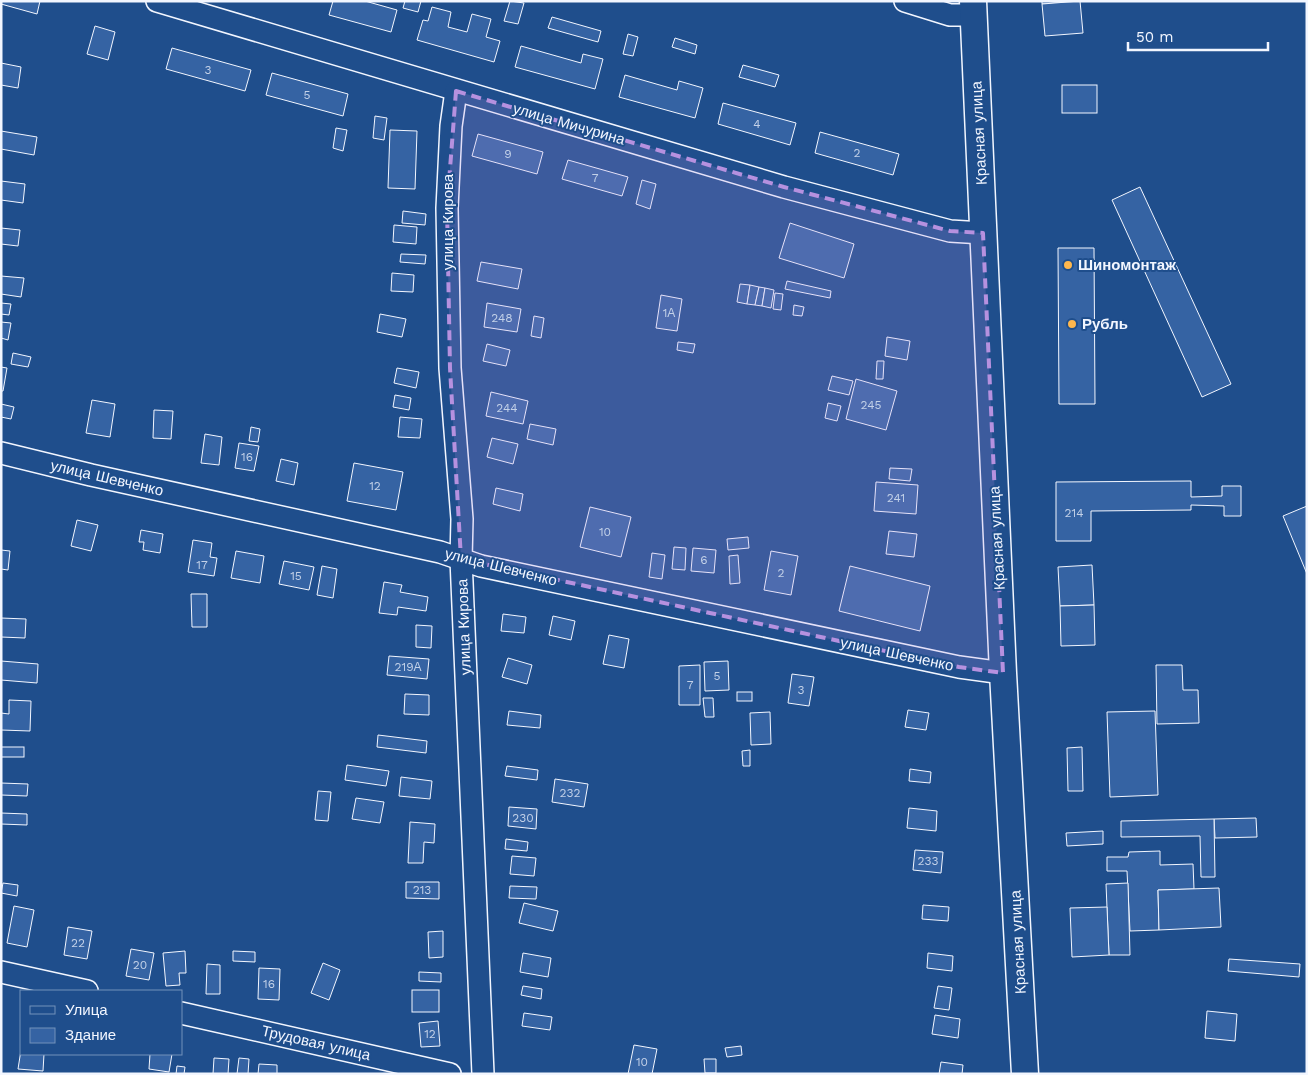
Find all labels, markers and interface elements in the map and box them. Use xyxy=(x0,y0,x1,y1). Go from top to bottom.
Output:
scale bar xyxy=(1128,20,1268,52)
text: 50 m xyxy=(1136,28,1173,46)
house number: 3 xyxy=(205,63,212,77)
street label: Красная улица xyxy=(967,80,991,185)
house number: 5 xyxy=(304,88,311,102)
street label: улица Мичурина xyxy=(511,99,628,149)
house number: 4 xyxy=(753,117,761,131)
house number: 2 xyxy=(854,146,861,160)
house number: 9 xyxy=(504,147,512,161)
house number: 7 xyxy=(592,171,599,185)
street label: улица Кирова xyxy=(439,173,457,270)
place label: Шиномонтаж xyxy=(1078,256,1176,274)
marker: Шиномонтаж xyxy=(1062,259,1074,271)
house number: 1А xyxy=(663,306,675,320)
house number: 248 xyxy=(491,311,513,325)
place label: Рубль xyxy=(1082,315,1128,333)
marker: Рубль xyxy=(1066,318,1078,330)
house number: 245 xyxy=(861,398,881,412)
house number: 244 xyxy=(496,401,518,415)
house number: 16 xyxy=(241,450,253,464)
street label: улица Шевченко xyxy=(49,456,165,500)
house number: 12 xyxy=(369,479,381,493)
street label: Красная улица xyxy=(985,485,1009,590)
house number: 241 xyxy=(887,491,905,505)
house number: 214 xyxy=(1064,506,1084,520)
house number: 10 xyxy=(599,525,611,539)
street label: улица Шевченко xyxy=(443,544,559,590)
house number: 6 xyxy=(700,553,708,567)
house number: 17 xyxy=(196,558,208,572)
house number: 2 xyxy=(778,566,785,580)
house number: 15 xyxy=(290,569,302,583)
street label: улица Кирова xyxy=(453,578,475,675)
street label: улица Шевченко xyxy=(839,633,955,675)
house number: 219А xyxy=(394,660,422,674)
house number: 5 xyxy=(714,669,721,683)
house number: 7 xyxy=(687,678,694,692)
house number: 3 xyxy=(798,683,805,697)
house number: 232 xyxy=(560,786,581,800)
house number: 230 xyxy=(512,811,534,825)
house number: 233 xyxy=(918,854,939,868)
house number: 213 xyxy=(413,883,431,897)
street label: Красная улица xyxy=(1006,889,1030,994)
house number: 22 xyxy=(71,936,85,950)
house number: 20 xyxy=(133,958,147,972)
house number: 16 xyxy=(263,977,275,991)
legend xyxy=(20,990,182,1055)
text: Улица xyxy=(65,1001,108,1019)
street label: Трудовая улица xyxy=(260,1022,373,1064)
text: Здание xyxy=(65,1026,116,1044)
house number: 12 xyxy=(424,1027,436,1041)
house number: 10 xyxy=(636,1055,648,1069)

